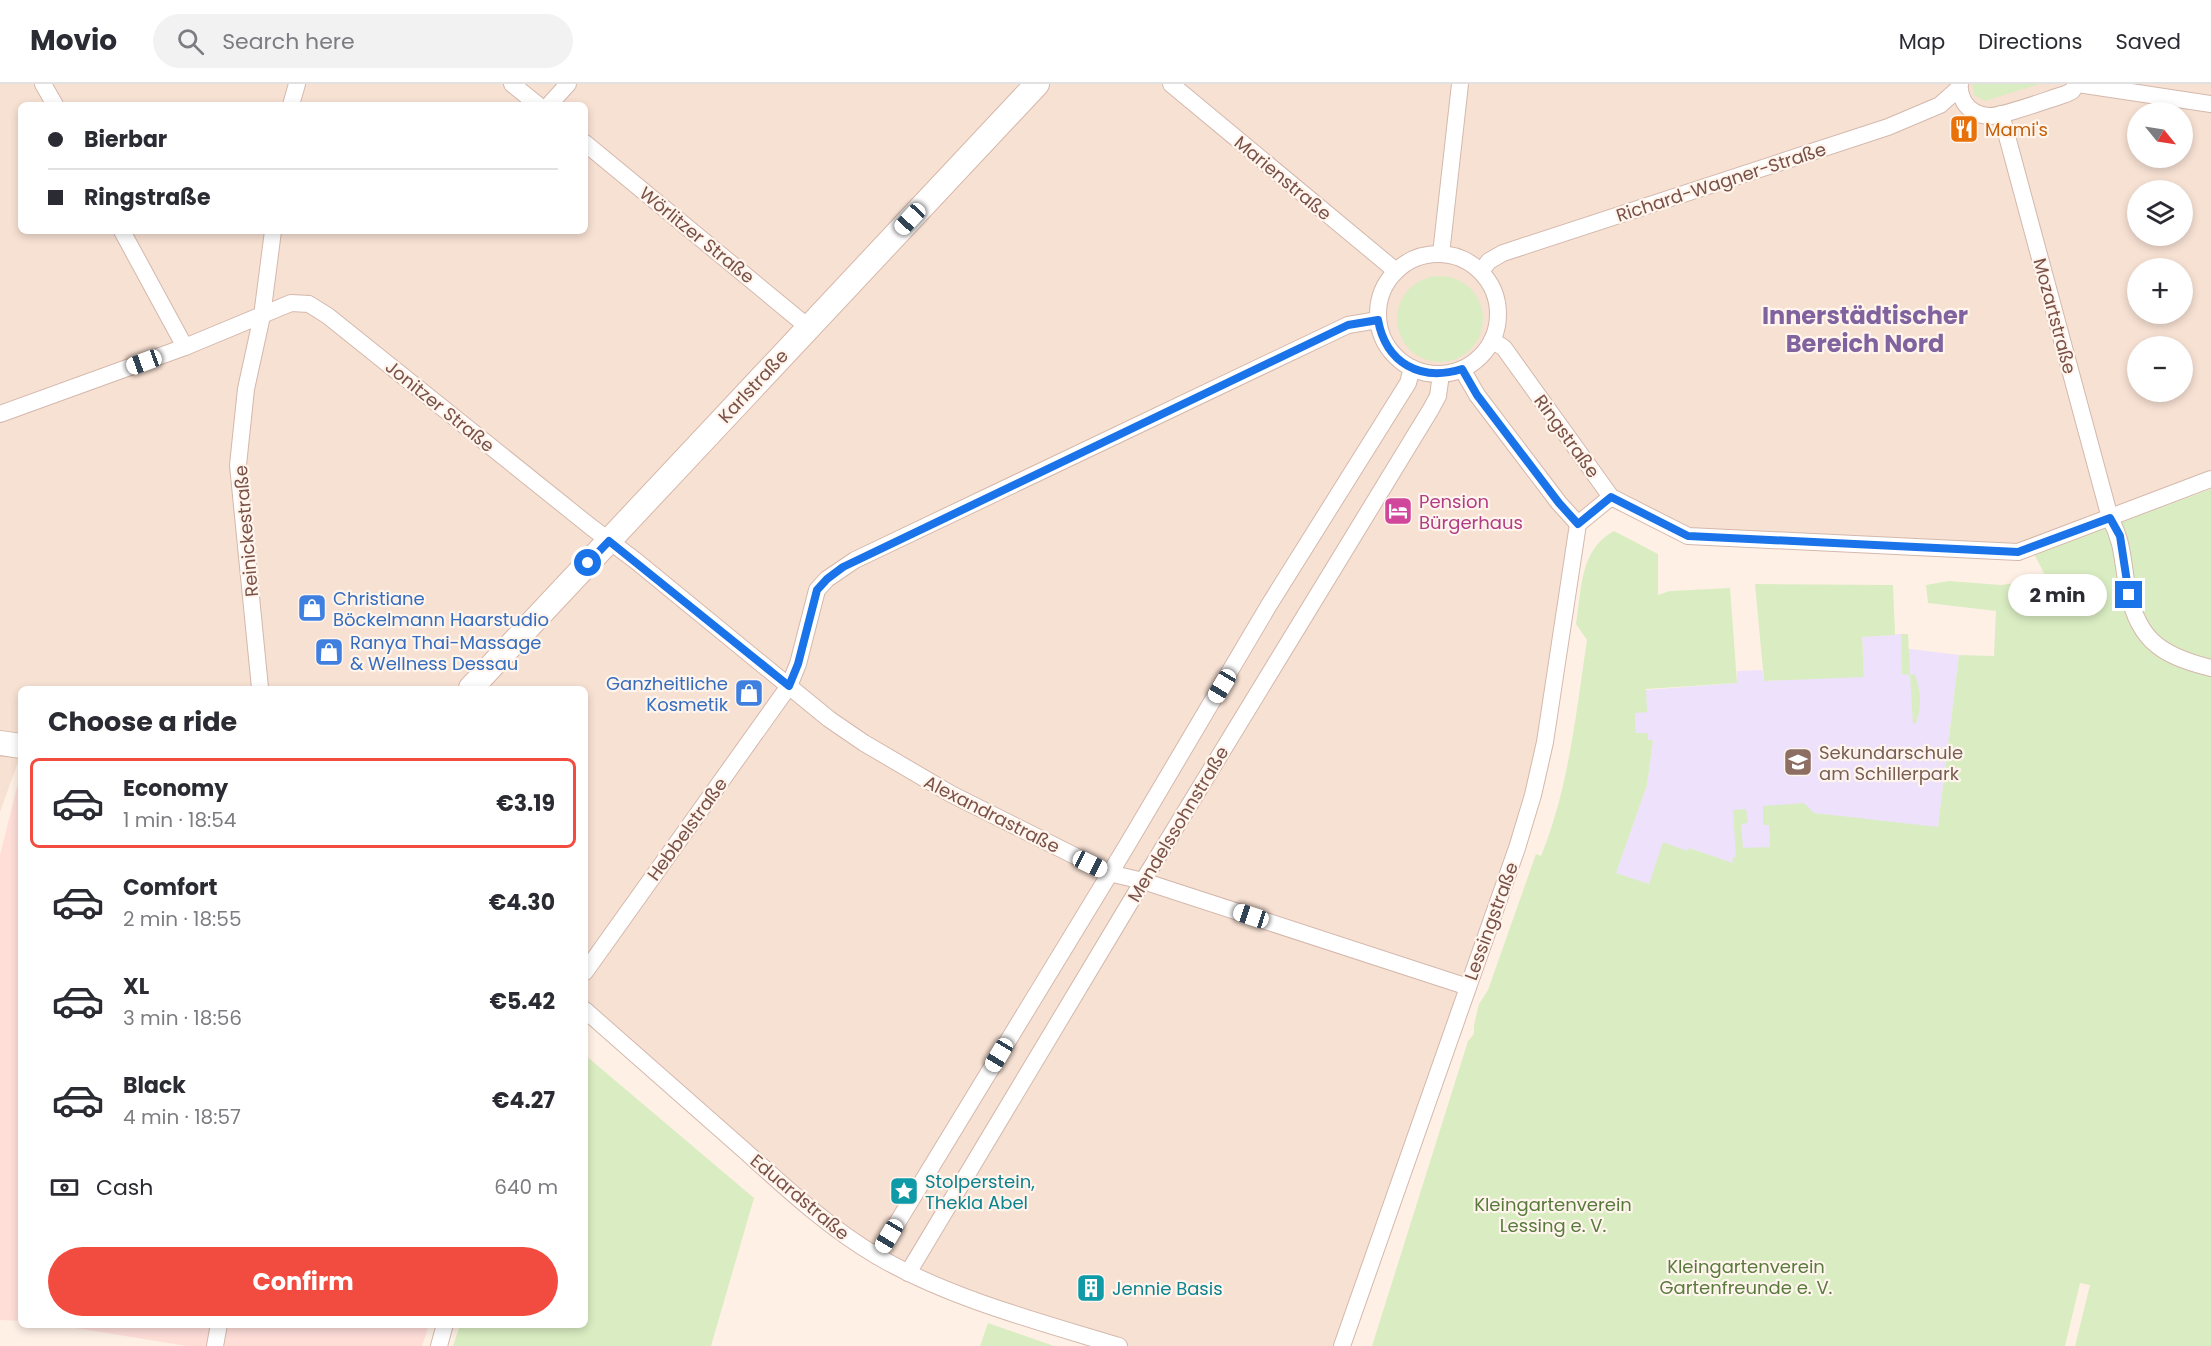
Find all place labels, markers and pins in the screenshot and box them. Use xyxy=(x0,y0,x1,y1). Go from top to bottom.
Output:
restaurant icon: Mami's xyxy=(1948,113,1980,145)
place label: Mami's xyxy=(1985,117,2048,142)
place label: Pension Bürgerhaus xyxy=(1419,489,1523,535)
hotel icon: Pension Bürgerhaus xyxy=(1382,495,1414,527)
place label: Christiane Böckelmann Haarstudio xyxy=(333,586,549,632)
shop icon: Christiane Böckelmann Haarstudio xyxy=(296,592,328,624)
place label: Ranya Thai-Massage & Wellness Dessau xyxy=(350,630,541,676)
shop icon: Ranya Thai-Massage & Wellness Dessau xyxy=(313,636,345,668)
place label: Ganzheitliche Kosmetik xyxy=(606,671,729,717)
shop icon: Ganzheitliche Kosmetik xyxy=(733,677,765,709)
place label: Sekundarschule am Schillerpark xyxy=(1819,740,1963,786)
school or university icon: Sekundarschule am Schillerpark xyxy=(1782,746,1814,778)
place label: Stolperstein, Thekla Abel xyxy=(925,1169,1035,1215)
place icon: Stolperstein, Thekla Abel xyxy=(888,1175,920,1207)
building icon: Jennie Basis xyxy=(1075,1272,1107,1304)
place label: Jennie Basis xyxy=(1112,1276,1223,1301)

